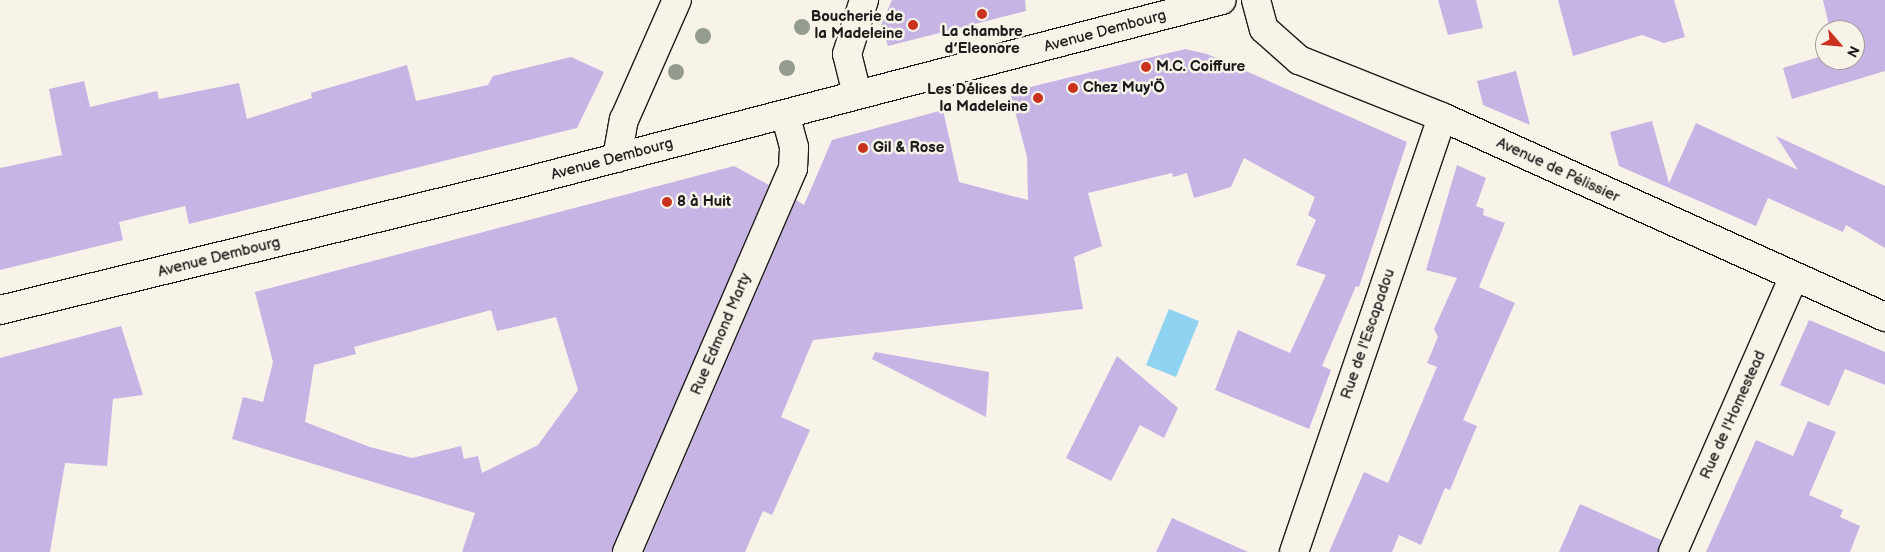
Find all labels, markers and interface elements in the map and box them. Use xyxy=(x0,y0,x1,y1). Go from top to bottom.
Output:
street label: Avenue Dembourg xyxy=(1042,6,1168,56)
place label: Boucherie de la Madeleine xyxy=(811,7,903,42)
marker: La chambre d’Eleonore xyxy=(976,8,988,20)
marker: Boucherie de la Madeleine xyxy=(907,19,919,31)
north arrow xyxy=(1815,20,1865,70)
place label: La chambre d’Eleonore xyxy=(941,22,1023,57)
text: N xyxy=(1843,43,1863,60)
place label: M.C. Coiffure xyxy=(1156,58,1245,76)
marker: M.C. Coiffure xyxy=(1140,61,1152,73)
place label: Chez Muy'Ö xyxy=(1083,79,1165,97)
place label: Les Délices de la Madeleine xyxy=(927,80,1028,115)
marker: Chez Muy'Ö xyxy=(1067,82,1079,94)
marker: Les Délices de la Madeleine xyxy=(1032,92,1044,104)
street label: Avenue Dembourg xyxy=(549,134,675,184)
street label: Avenue de Pélissier xyxy=(1494,134,1622,206)
place label: Gil & Rose xyxy=(873,139,944,157)
marker: Gil & Rose xyxy=(857,142,869,154)
place label: 8 à Huit xyxy=(677,193,731,211)
marker: 8 à Huit xyxy=(661,196,673,208)
street label: Avenue Dembourg xyxy=(156,233,282,281)
street label: Rue de l'Escapadou xyxy=(1337,267,1399,401)
street label: Rue Edmond Marty xyxy=(687,270,755,398)
street label: Rue de l'Homestead xyxy=(1697,348,1769,482)

